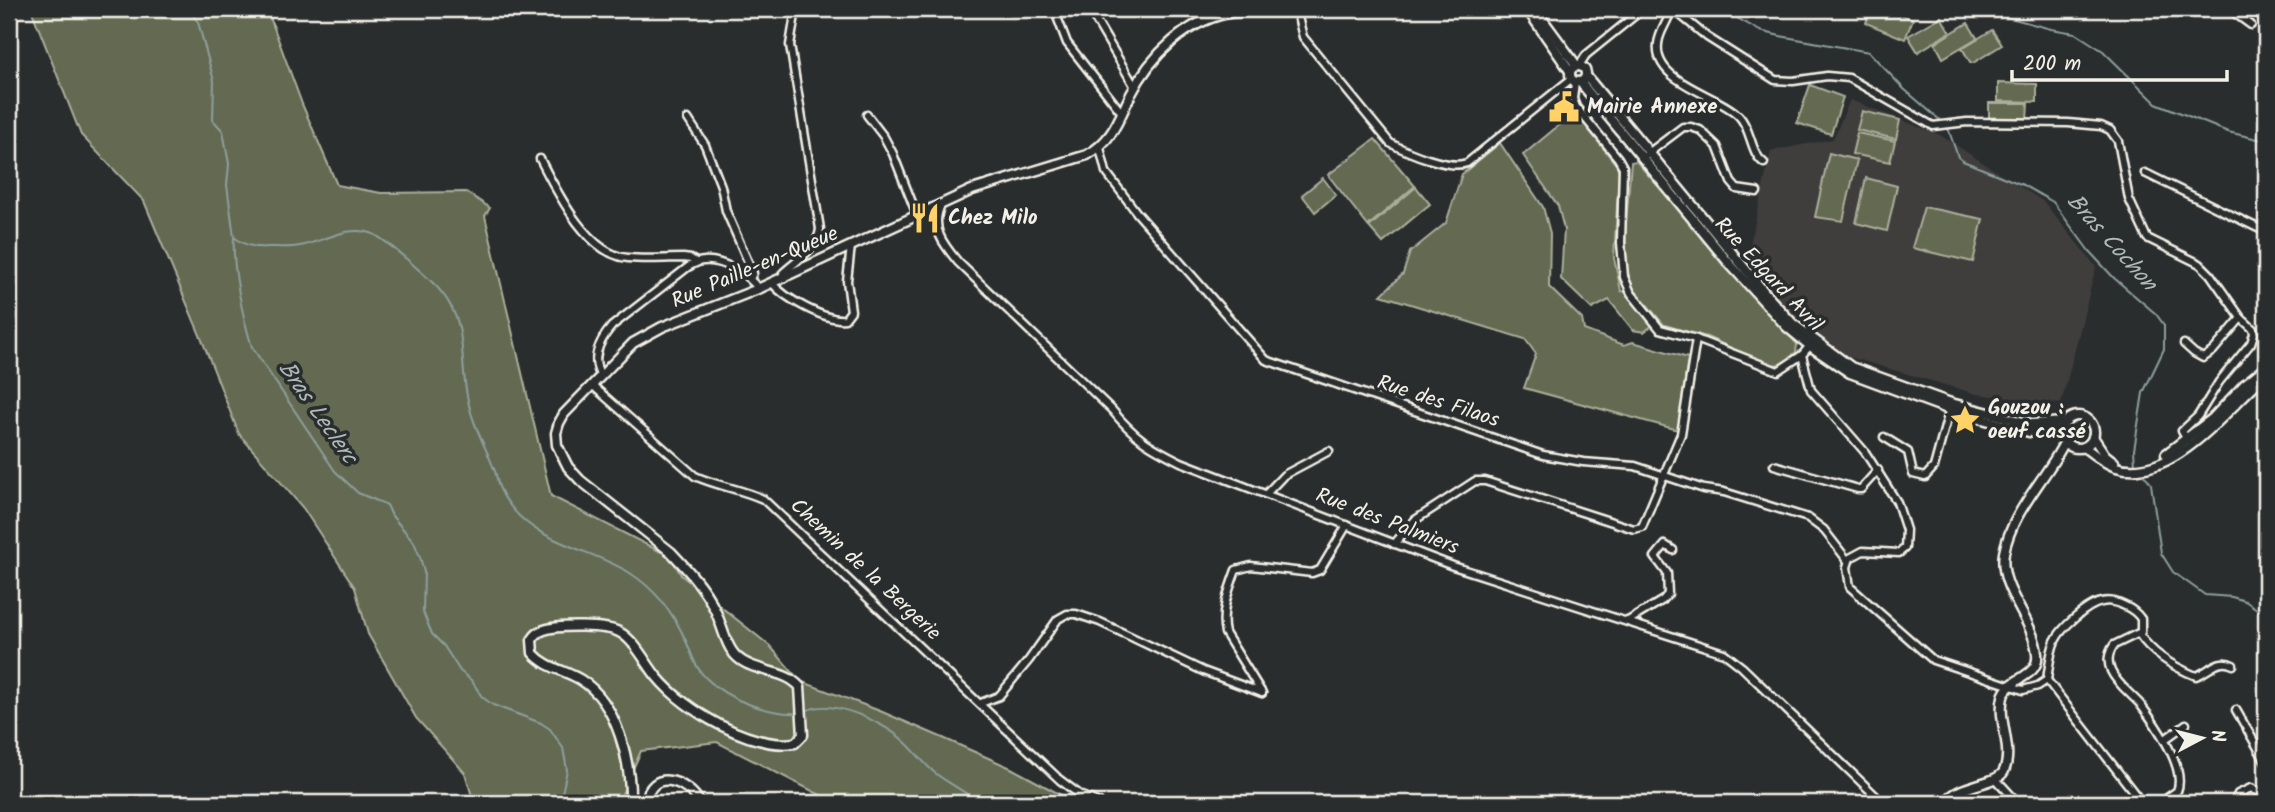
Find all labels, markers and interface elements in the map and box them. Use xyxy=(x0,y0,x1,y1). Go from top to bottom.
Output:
scale bar xyxy=(2012,38,2228,82)
text: 200 m xyxy=(2023,48,2081,81)
public building icon: Mairie Annexe xyxy=(1547,90,1581,124)
place label: Mairie Annexe xyxy=(1587,91,1717,124)
water label: Bras Cochon xyxy=(2057,186,2166,301)
restaurant icon: Chez Milo xyxy=(908,201,942,235)
place label: Chez Milo xyxy=(948,202,1038,235)
street label: Rue Edgard Avril xyxy=(1706,210,1830,340)
street label: Rue Paille-en-Queue xyxy=(666,218,844,318)
water label: Bras Leclerc xyxy=(268,354,367,474)
street label: Rue des Filaos xyxy=(1373,367,1504,437)
place label: Gouzou : oeuf cassé xyxy=(1988,392,2087,449)
place icon: Gouzou : oeuf cassé xyxy=(1948,403,1982,437)
street label: Rue des Palmiers xyxy=(1311,480,1463,564)
street label: Chemin de la Bergerie xyxy=(782,491,949,650)
north arrow xyxy=(2166,704,2236,774)
text: N xyxy=(2201,728,2233,744)

